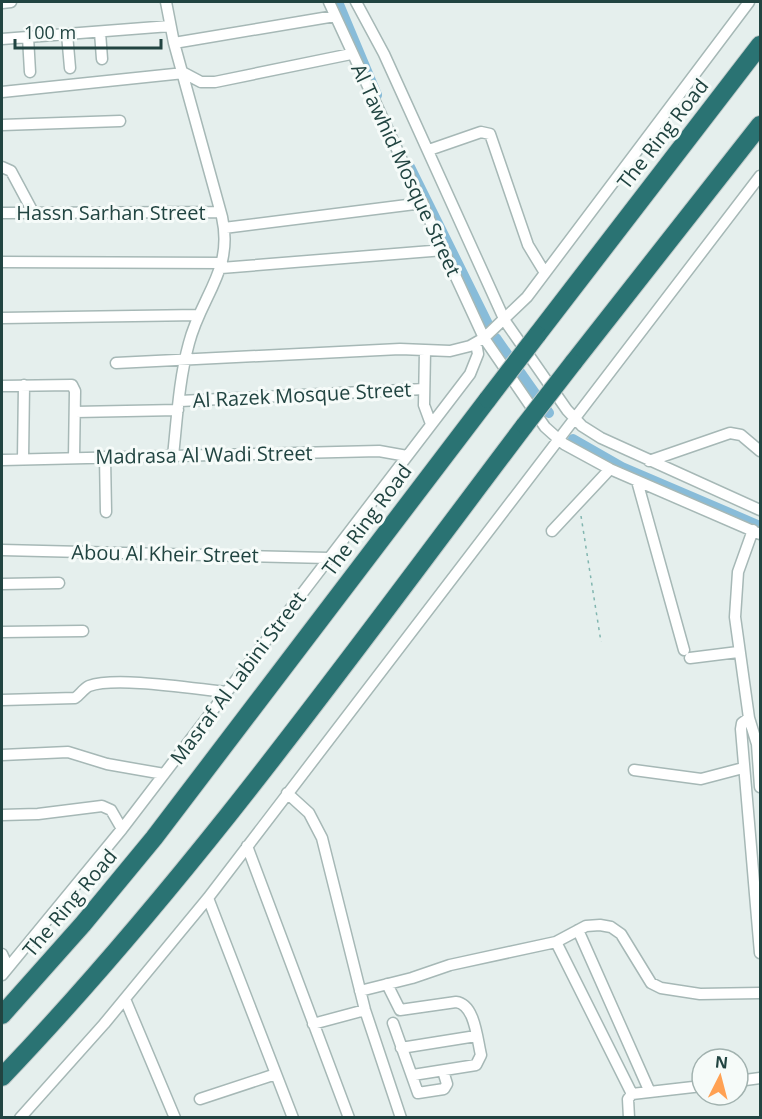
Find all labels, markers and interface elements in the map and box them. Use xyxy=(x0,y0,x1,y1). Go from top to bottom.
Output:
scale bar xyxy=(15,12,160,50)
text: 100 m xyxy=(24,20,76,44)
street label: Al Tawhid Mosque Street xyxy=(345,59,468,280)
street label: The Ring Road xyxy=(611,73,714,194)
street label: Hassn Sarhan Street xyxy=(16,199,206,226)
street label: Al Razek Mosque Street xyxy=(192,375,412,414)
street label: Madrasa Al Wadi Street xyxy=(95,439,313,470)
street label: The Ring Road xyxy=(316,458,417,581)
street label: Abou Al Kheir Street xyxy=(71,538,259,569)
street label: Masraf Al Labini Street xyxy=(164,586,312,770)
street label: The Ring Road xyxy=(16,843,123,962)
north arrow xyxy=(690,1047,750,1107)
text: N xyxy=(714,1050,729,1074)

